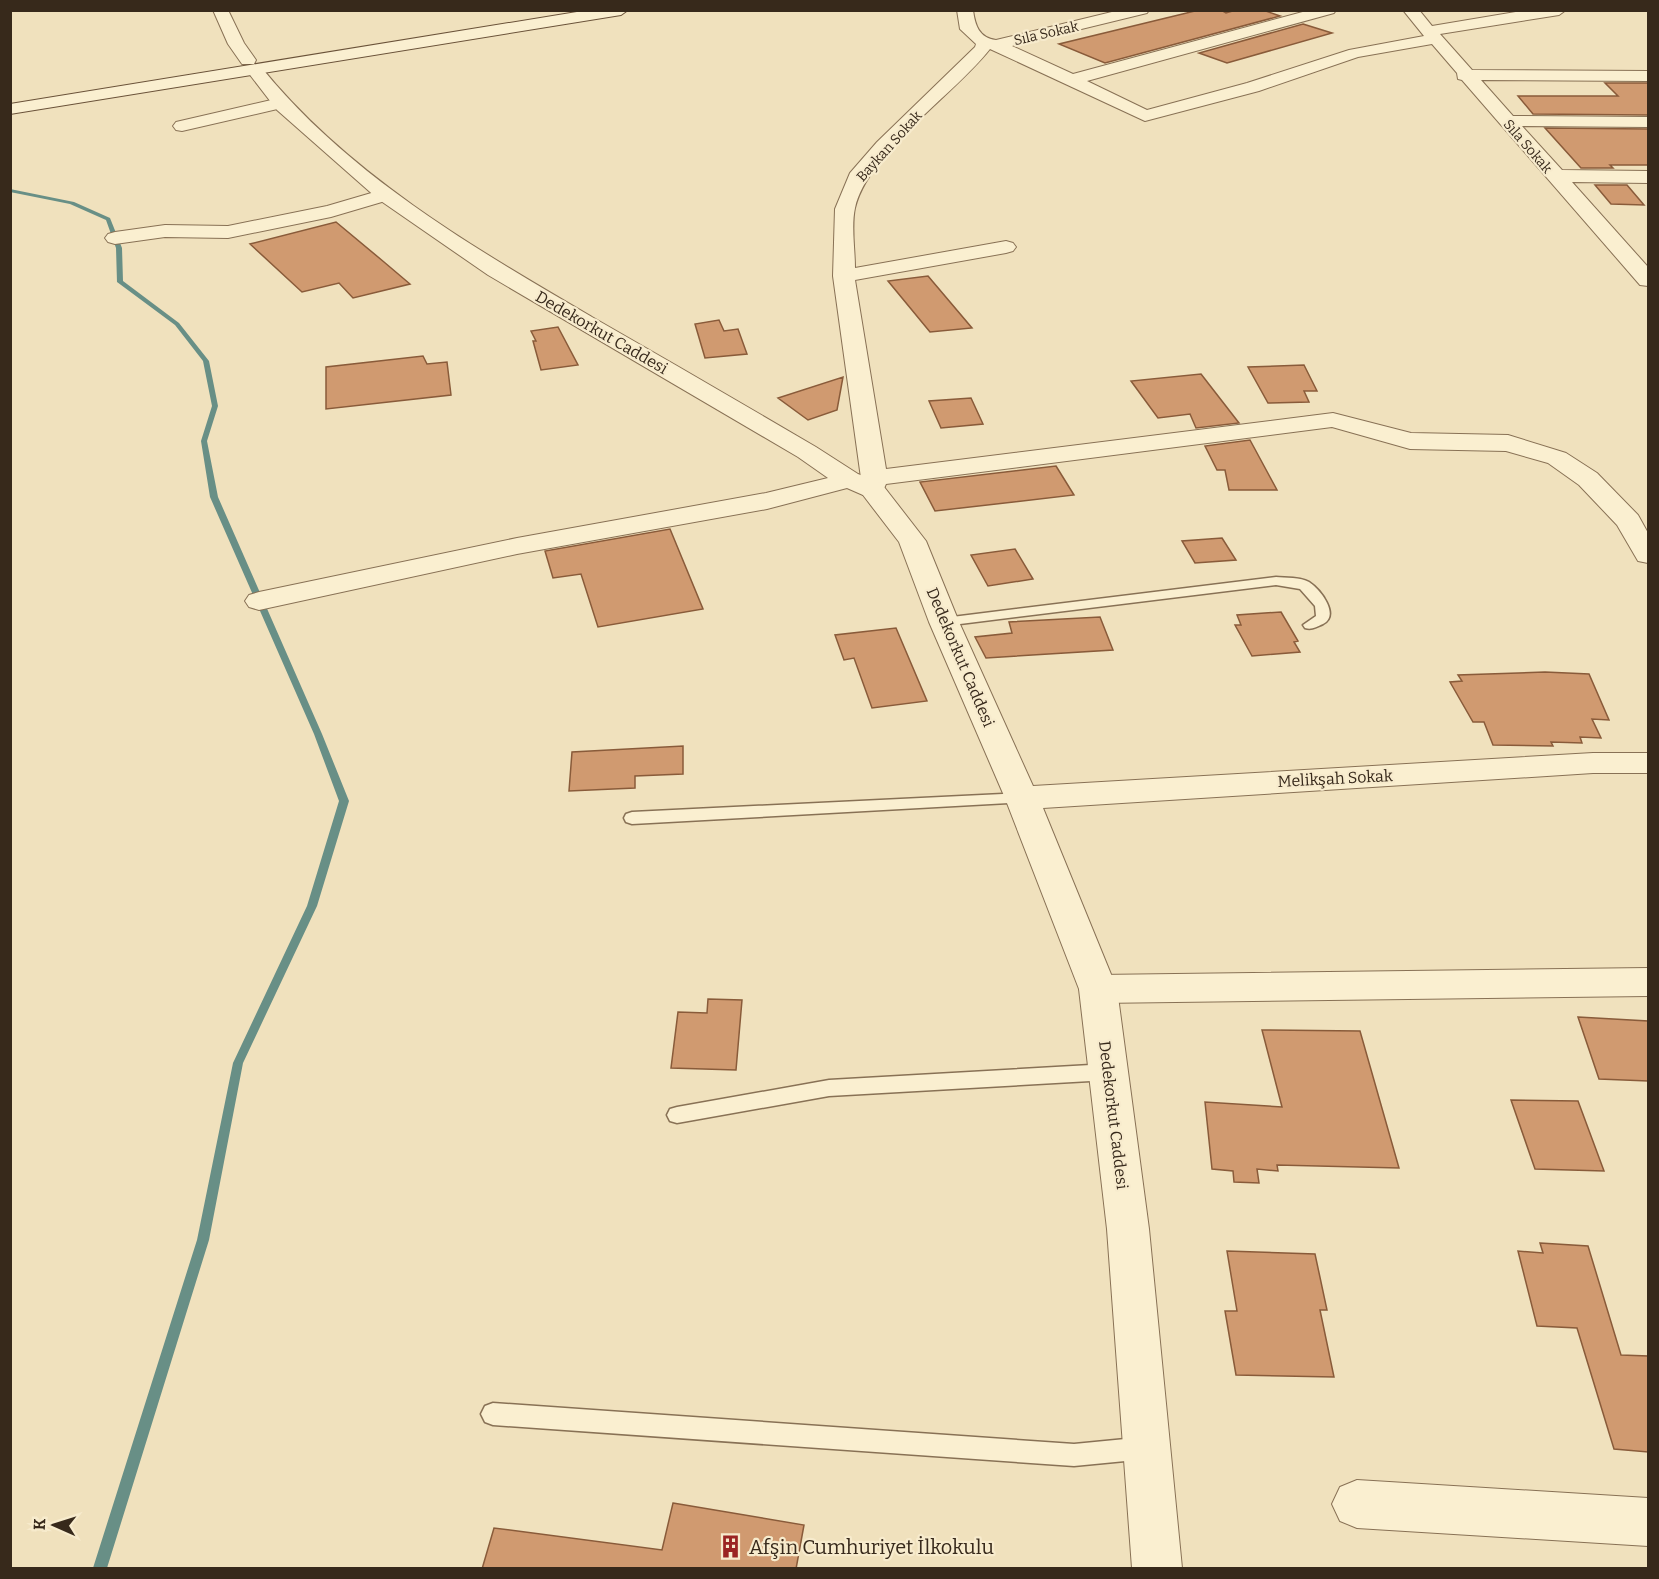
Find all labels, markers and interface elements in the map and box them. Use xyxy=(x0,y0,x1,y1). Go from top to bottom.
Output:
street label: Sıla Sokak xyxy=(1012,18,1080,49)
street label: Baykan Sokak xyxy=(853,107,926,185)
street label: Sıla Sokak xyxy=(1500,116,1556,177)
street label: Dedekorkut Caddesi xyxy=(532,287,671,378)
street label: Dedekorkut Caddesi xyxy=(923,585,999,730)
street label: Melikşah Sokak xyxy=(1277,766,1393,791)
street label: Dedekorkut Caddesi xyxy=(1095,1040,1132,1191)
north arrow xyxy=(24,1495,84,1555)
text: K xyxy=(30,1518,49,1530)
building icon: Afşin Cumhuriyet İlkokulu xyxy=(718,1534,744,1560)
place label: Afşin Cumhuriyet İlkokulu xyxy=(749,1535,994,1559)

